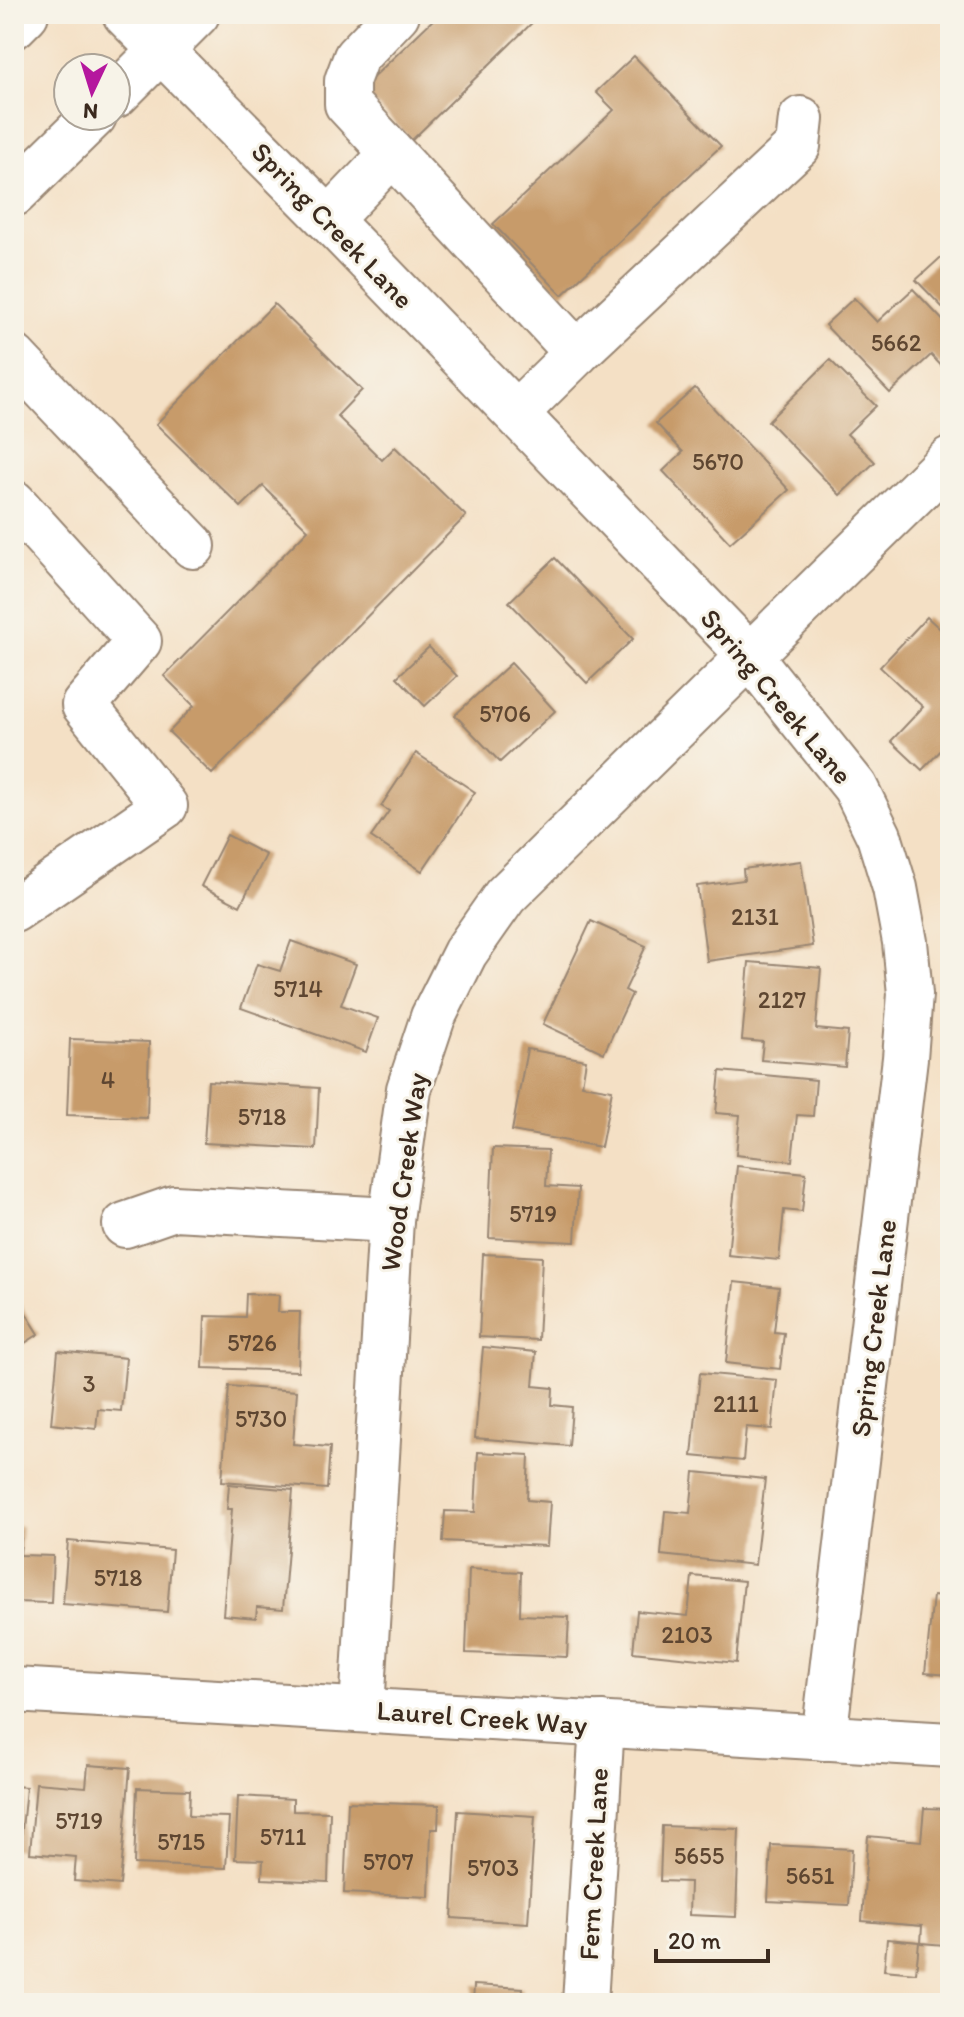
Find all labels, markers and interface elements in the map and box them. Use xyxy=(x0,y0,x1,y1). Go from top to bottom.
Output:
north arrow xyxy=(52,52,132,132)
text: N xyxy=(82,97,99,125)
street label: Spring Creek Lane xyxy=(245,134,421,316)
house number: 5662 xyxy=(871,328,922,357)
house number: 5670 xyxy=(692,447,744,476)
street label: Spring Creek Lane xyxy=(694,601,860,791)
house number: 5706 xyxy=(479,699,531,728)
house number: 2131 xyxy=(731,902,779,931)
house number: 5714 xyxy=(273,974,323,1003)
house number: 2127 xyxy=(758,985,806,1014)
house number: 4 xyxy=(101,1065,115,1094)
street label: Wood Creek Way xyxy=(372,1070,434,1274)
house number: 5718 xyxy=(238,1102,286,1131)
house number: 5719 xyxy=(509,1199,557,1228)
street label: Spring Creek Lane xyxy=(843,1217,903,1439)
house number: 5726 xyxy=(227,1328,277,1357)
house number: 3 xyxy=(82,1369,96,1398)
house number: 2111 xyxy=(713,1389,759,1418)
house number: 5730 xyxy=(235,1404,287,1433)
house number: 5718 xyxy=(94,1563,142,1592)
house number: 2103 xyxy=(661,1620,713,1649)
street label: Laurel Creek Way xyxy=(376,1693,588,1741)
street label: Fern Creek Lane xyxy=(571,1767,615,1961)
house number: 5719 xyxy=(55,1806,103,1835)
house number: 5711 xyxy=(260,1822,306,1851)
house number: 5715 xyxy=(157,1827,205,1856)
house number: 5655 xyxy=(674,1841,724,1870)
house number: 5707 xyxy=(362,1847,414,1876)
house number: 5703 xyxy=(467,1853,519,1882)
house number: 5651 xyxy=(785,1861,835,1890)
scale bar xyxy=(656,1913,768,1963)
text: 20 m xyxy=(668,1926,721,1955)

